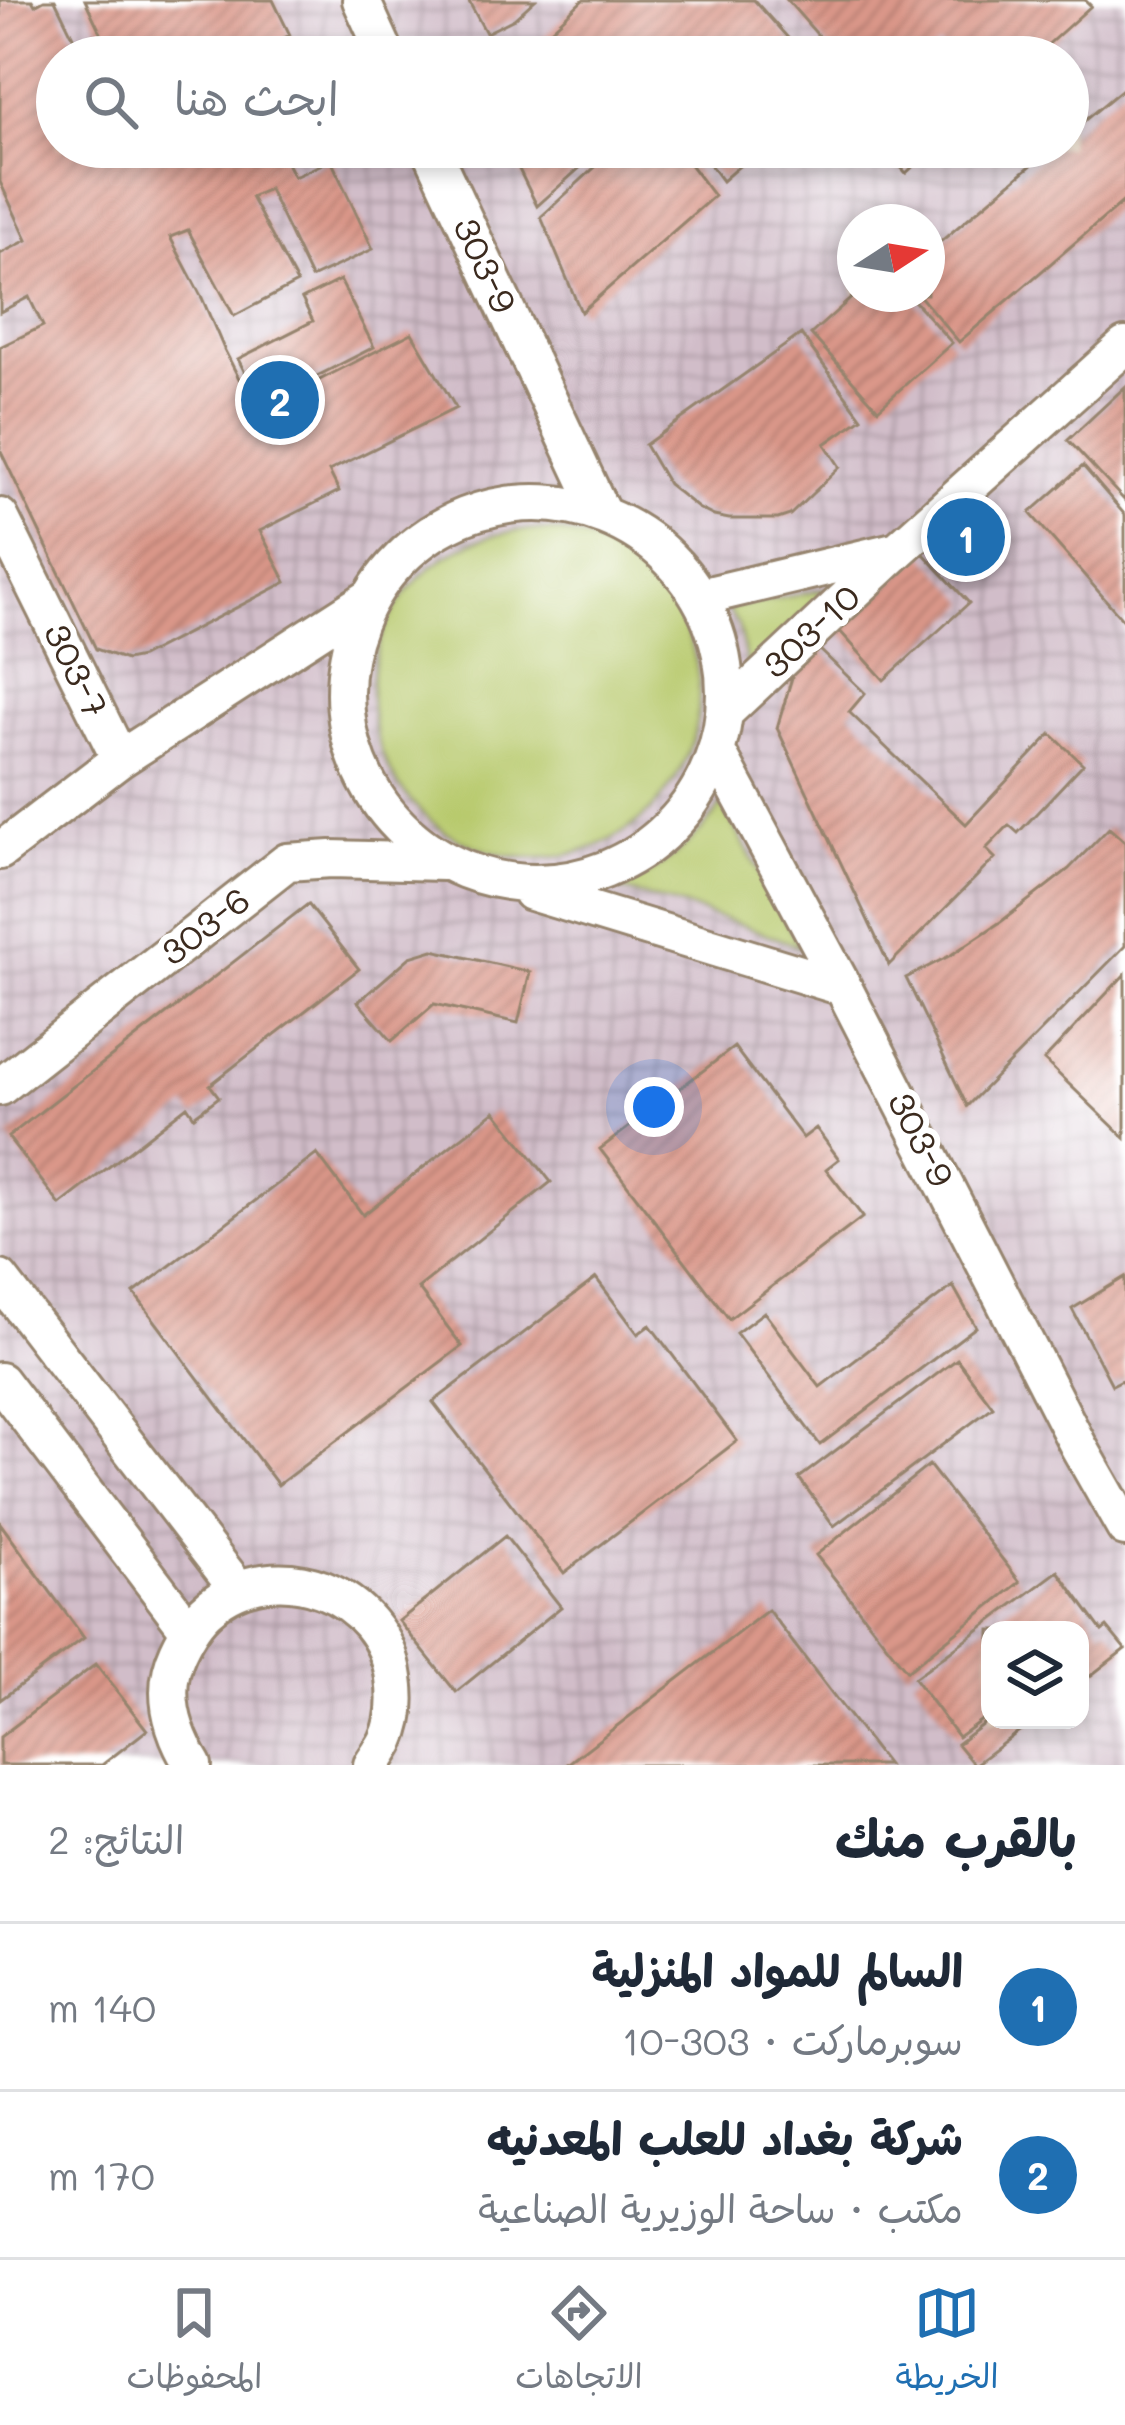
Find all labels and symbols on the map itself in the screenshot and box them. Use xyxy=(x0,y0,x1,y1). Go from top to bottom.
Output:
north arrow xyxy=(837,204,945,312)
street label: 303-9 xyxy=(444,209,529,320)
pin: 2 xyxy=(241,355,319,445)
pin: 1 xyxy=(927,492,1005,582)
street label: 303-10 xyxy=(751,573,869,687)
street label: 303-7 xyxy=(34,614,120,724)
street label: 303-6 xyxy=(150,875,258,975)
your location xyxy=(624,1077,684,1137)
street label: 303-9 xyxy=(878,1083,966,1194)

